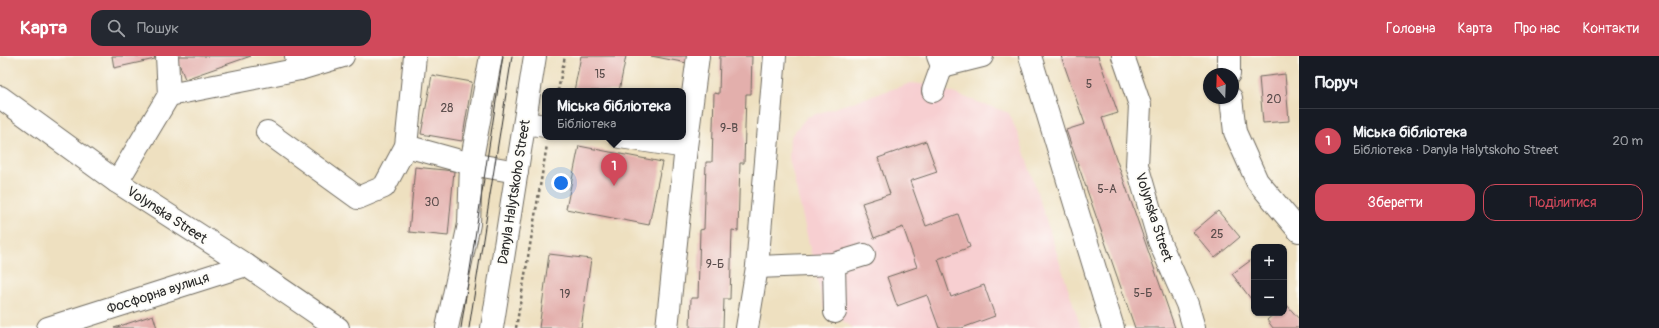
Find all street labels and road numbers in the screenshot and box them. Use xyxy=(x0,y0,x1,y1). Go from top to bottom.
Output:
street label: Danyla Halytskoho Street xyxy=(494,118,534,266)
street label: Volynska Street xyxy=(1132,170,1176,264)
street label: Volynska Street xyxy=(124,183,211,248)
street label: Фосфорна вулиця xyxy=(105,268,211,318)

